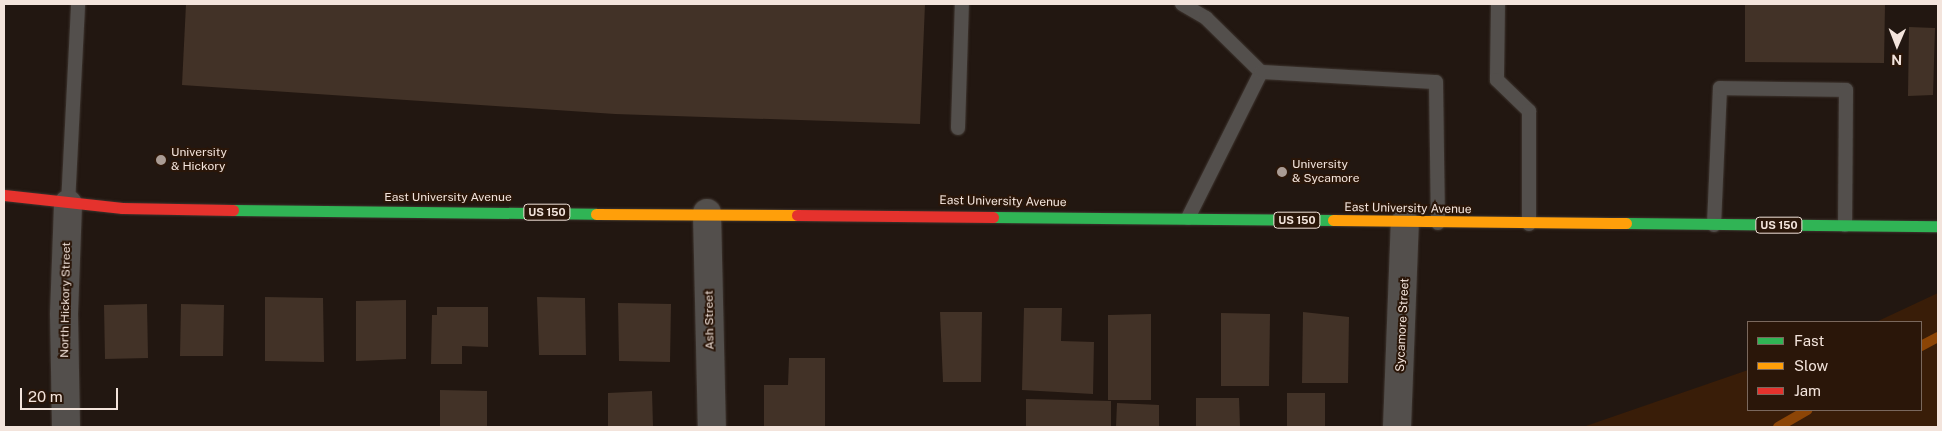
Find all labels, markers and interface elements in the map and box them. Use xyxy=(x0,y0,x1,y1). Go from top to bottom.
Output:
north arrow xyxy=(1872,20,1922,70)
text: N xyxy=(1891,52,1902,68)
place label: University & Hickory xyxy=(171,146,227,174)
marker: University & Hickory xyxy=(155,154,167,166)
place label: University & Sycamore xyxy=(1292,158,1359,186)
marker: University & Sycamore xyxy=(1276,166,1288,178)
street label: East University Avenue xyxy=(384,191,512,205)
street label: East University Avenue xyxy=(939,194,1067,210)
street label: East University Avenue xyxy=(1344,201,1472,217)
road number: US 150 xyxy=(523,203,571,220)
road number: US 150 xyxy=(1273,212,1321,228)
road number: US 150 xyxy=(1755,216,1803,234)
street label: North Hickory Street xyxy=(58,242,74,358)
street label: Sycamore Street xyxy=(1393,278,1413,372)
street label: Ash Street xyxy=(702,290,718,350)
legend xyxy=(1747,321,1922,411)
text: Fast xyxy=(1794,332,1824,349)
text: Slow xyxy=(1794,357,1828,374)
scale bar xyxy=(22,378,120,410)
text: Jam xyxy=(1794,382,1821,399)
text: 20 m xyxy=(28,388,63,405)

